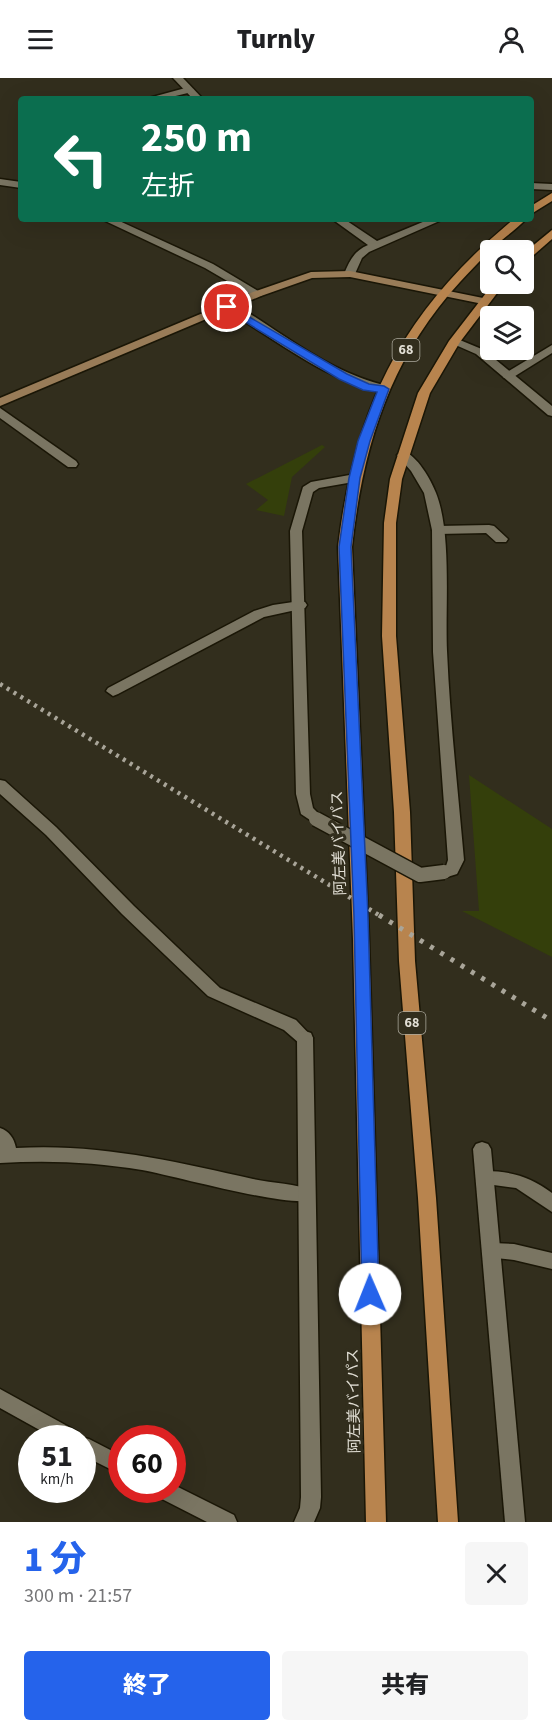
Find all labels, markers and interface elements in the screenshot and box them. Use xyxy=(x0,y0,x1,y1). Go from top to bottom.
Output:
text: Turnly xyxy=(237,20,315,59)
icon: menu xyxy=(24,23,57,56)
icon: person xyxy=(495,23,528,56)
text: 250 m xyxy=(141,108,252,168)
icon: left xyxy=(42,120,120,198)
text: 左折 xyxy=(141,167,195,206)
map controls xyxy=(480,240,534,360)
button: search xyxy=(480,240,534,294)
pin xyxy=(201,281,252,332)
icon: arrive xyxy=(210,290,243,323)
button: layers xyxy=(480,306,534,360)
road number: 68 xyxy=(392,339,420,361)
street label: 阿左美バイパス xyxy=(327,790,351,896)
road number: 68 xyxy=(398,1012,426,1034)
position arrow xyxy=(338,1262,402,1326)
street label: 阿左美バイパス xyxy=(343,1348,365,1454)
speed limit sign: 60 xyxy=(108,1425,186,1503)
text: 51 xyxy=(41,1435,73,1478)
text: km/h xyxy=(40,1469,74,1490)
text: 1 分 xyxy=(24,1534,86,1585)
button: close xyxy=(465,1542,528,1605)
text: 300 m · 21:57 xyxy=(24,1582,132,1610)
button: 終了 xyxy=(24,1651,270,1720)
button: 共有 xyxy=(282,1651,528,1720)

